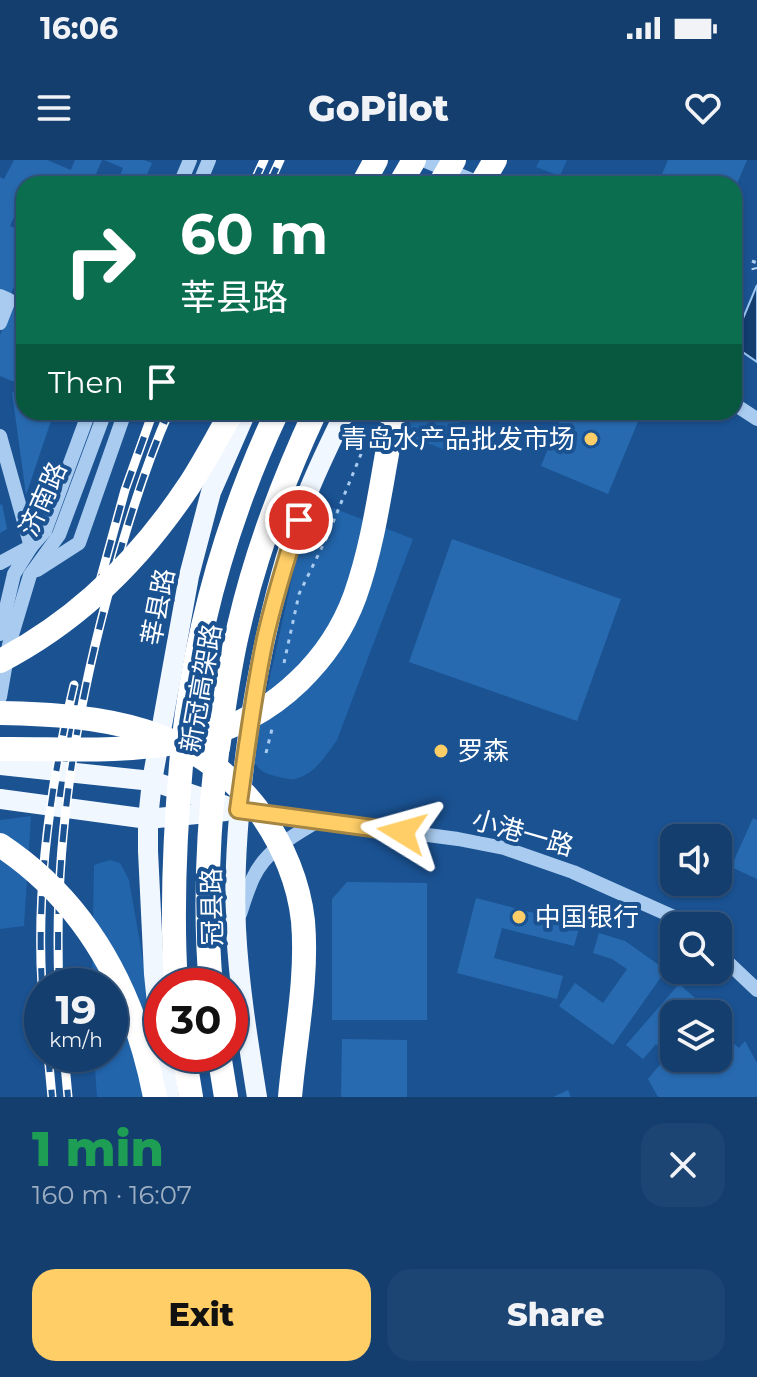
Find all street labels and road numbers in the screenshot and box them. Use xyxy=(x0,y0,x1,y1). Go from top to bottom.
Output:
street label: 济南路 xyxy=(13,457,73,541)
street label: 莘县路 xyxy=(135,566,181,648)
street label: 新冠高架路 xyxy=(174,621,228,755)
street label: 小港一路 xyxy=(469,803,577,863)
street label: 冠县路 xyxy=(195,868,229,946)

